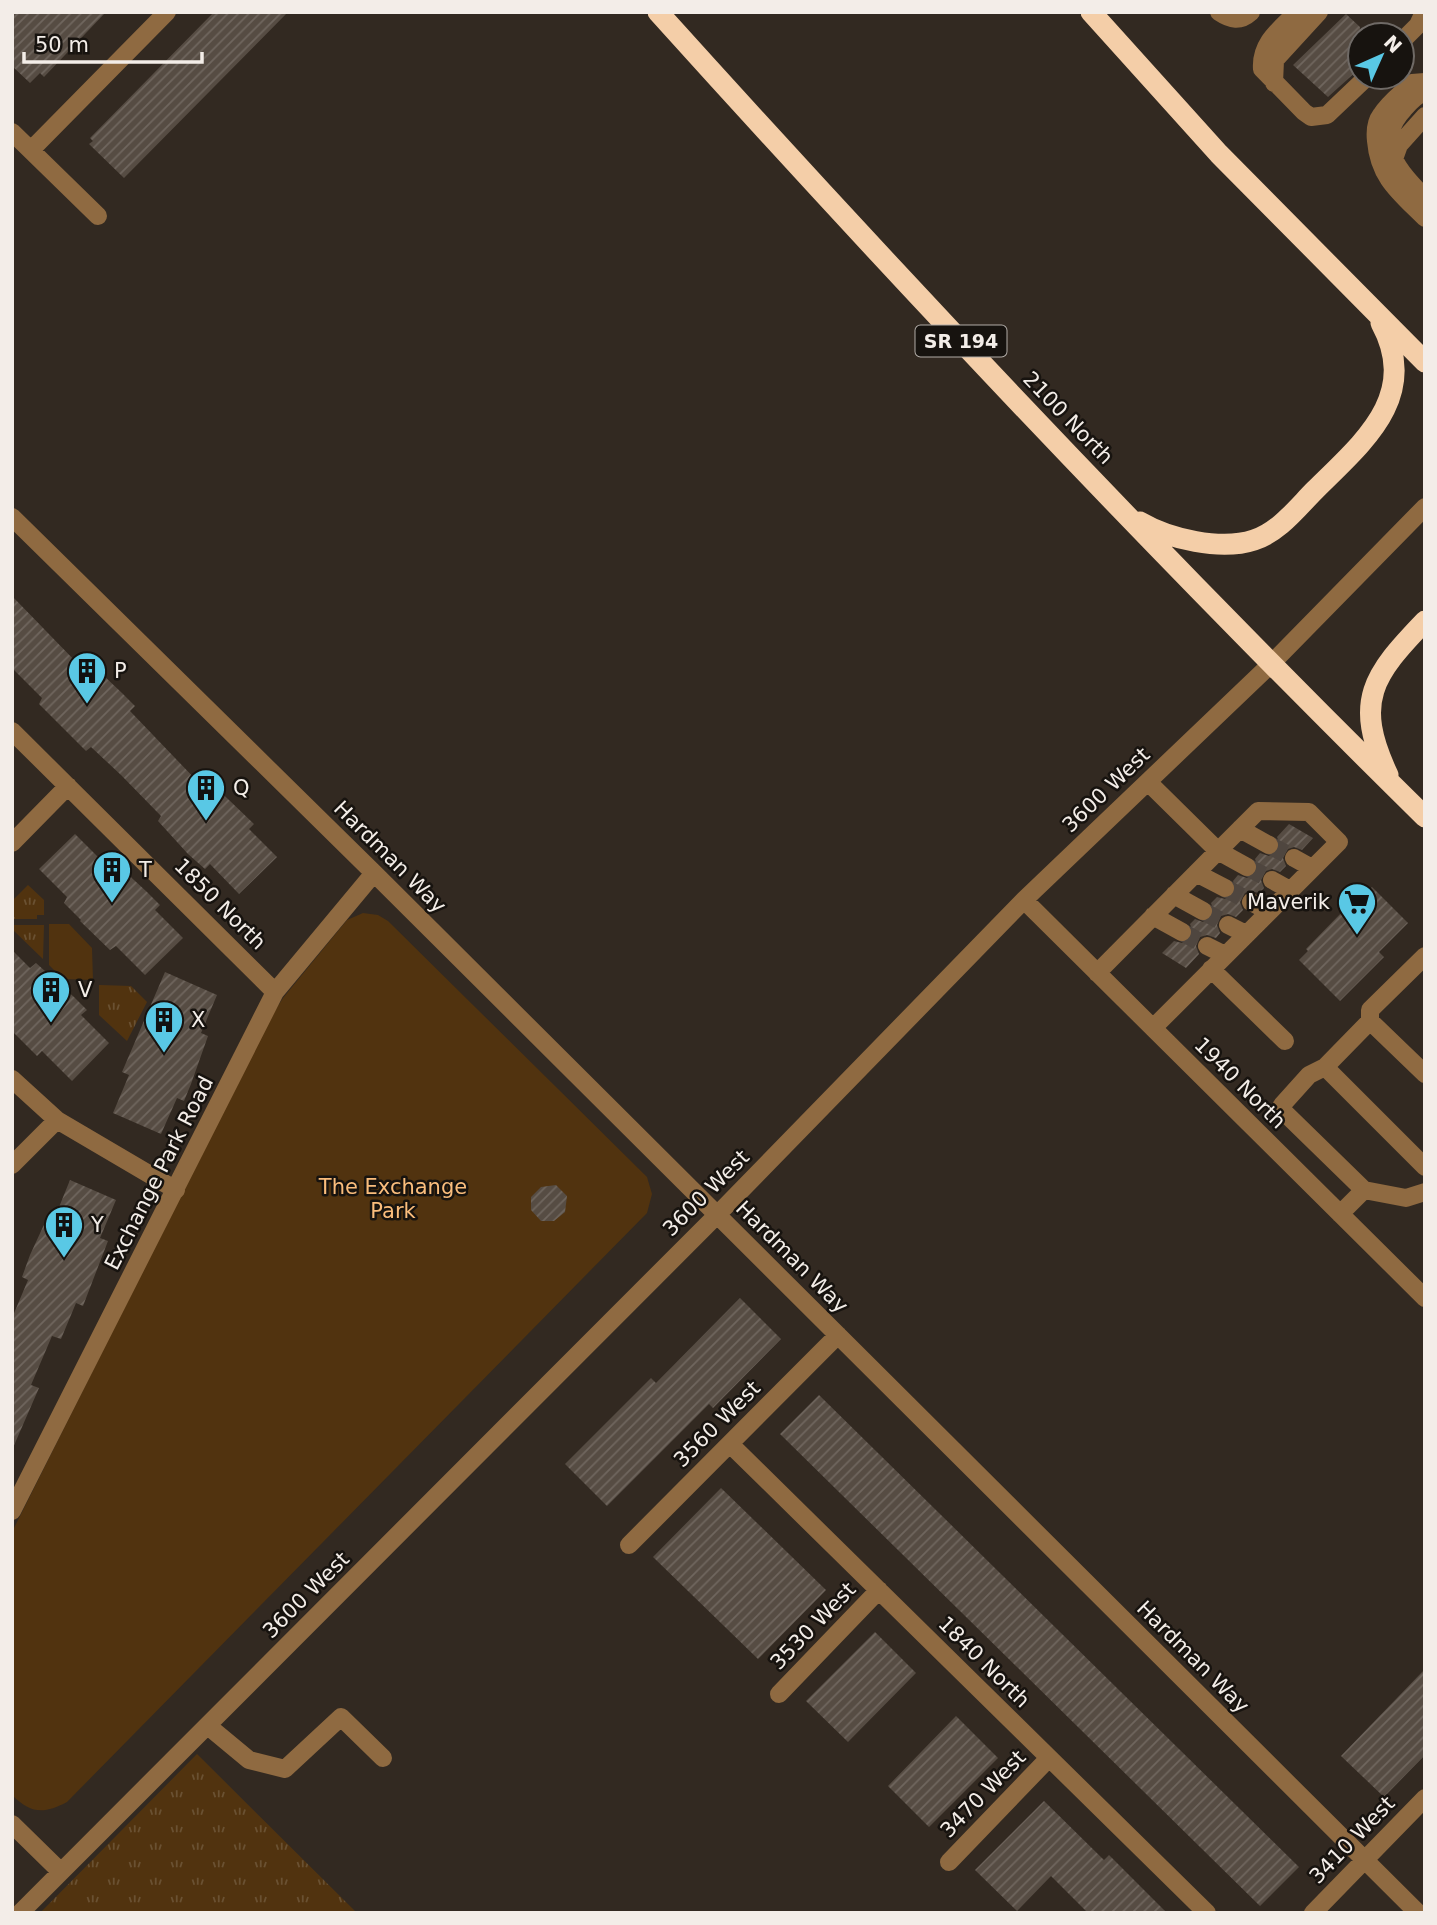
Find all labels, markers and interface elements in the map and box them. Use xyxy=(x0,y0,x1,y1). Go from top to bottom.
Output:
scale bar xyxy=(24,21,203,65)
north arrow xyxy=(1346,21,1416,91)
text: N xyxy=(1380,31,1406,57)
text: 50 m xyxy=(35,33,89,57)
road number: SR 194 xyxy=(916,326,1006,356)
street label: 2100 North xyxy=(1018,367,1118,469)
building icon: P xyxy=(66,650,108,705)
place label: P xyxy=(114,659,127,683)
street label: 3600 West xyxy=(1057,743,1155,837)
building icon: Q xyxy=(185,767,227,822)
place label: Q xyxy=(233,776,250,800)
street label: Hardman Way xyxy=(329,796,451,918)
building icon: T xyxy=(91,849,133,904)
street label: 1850 North xyxy=(169,853,271,955)
place label: T xyxy=(138,858,152,882)
supermarket icon: Maverik xyxy=(1336,881,1378,936)
place label: Maverik xyxy=(1247,890,1331,914)
building icon: V xyxy=(30,969,72,1024)
place label: V xyxy=(78,978,93,1002)
building icon: X xyxy=(143,999,185,1054)
place label: X xyxy=(191,1008,205,1032)
street label: 1940 North xyxy=(1189,1032,1291,1134)
street label: Exchange Park Road xyxy=(100,1072,218,1274)
street label: 3600 West xyxy=(658,1145,754,1241)
park label: The Exchange Park xyxy=(318,1175,467,1223)
street label: Hardman Way xyxy=(731,1196,853,1318)
building icon: Y xyxy=(43,1204,85,1259)
place label: Y xyxy=(90,1213,104,1237)
street label: 3560 West xyxy=(669,1376,765,1472)
street label: 3600 West xyxy=(258,1547,354,1643)
street label: 3530 West xyxy=(766,1577,860,1675)
street label: Hardman Way xyxy=(1132,1596,1254,1718)
street label: 1840 North xyxy=(933,1611,1035,1713)
street label: 3470 West xyxy=(936,1745,1030,1843)
street label: 3410 West xyxy=(1305,1791,1399,1889)

